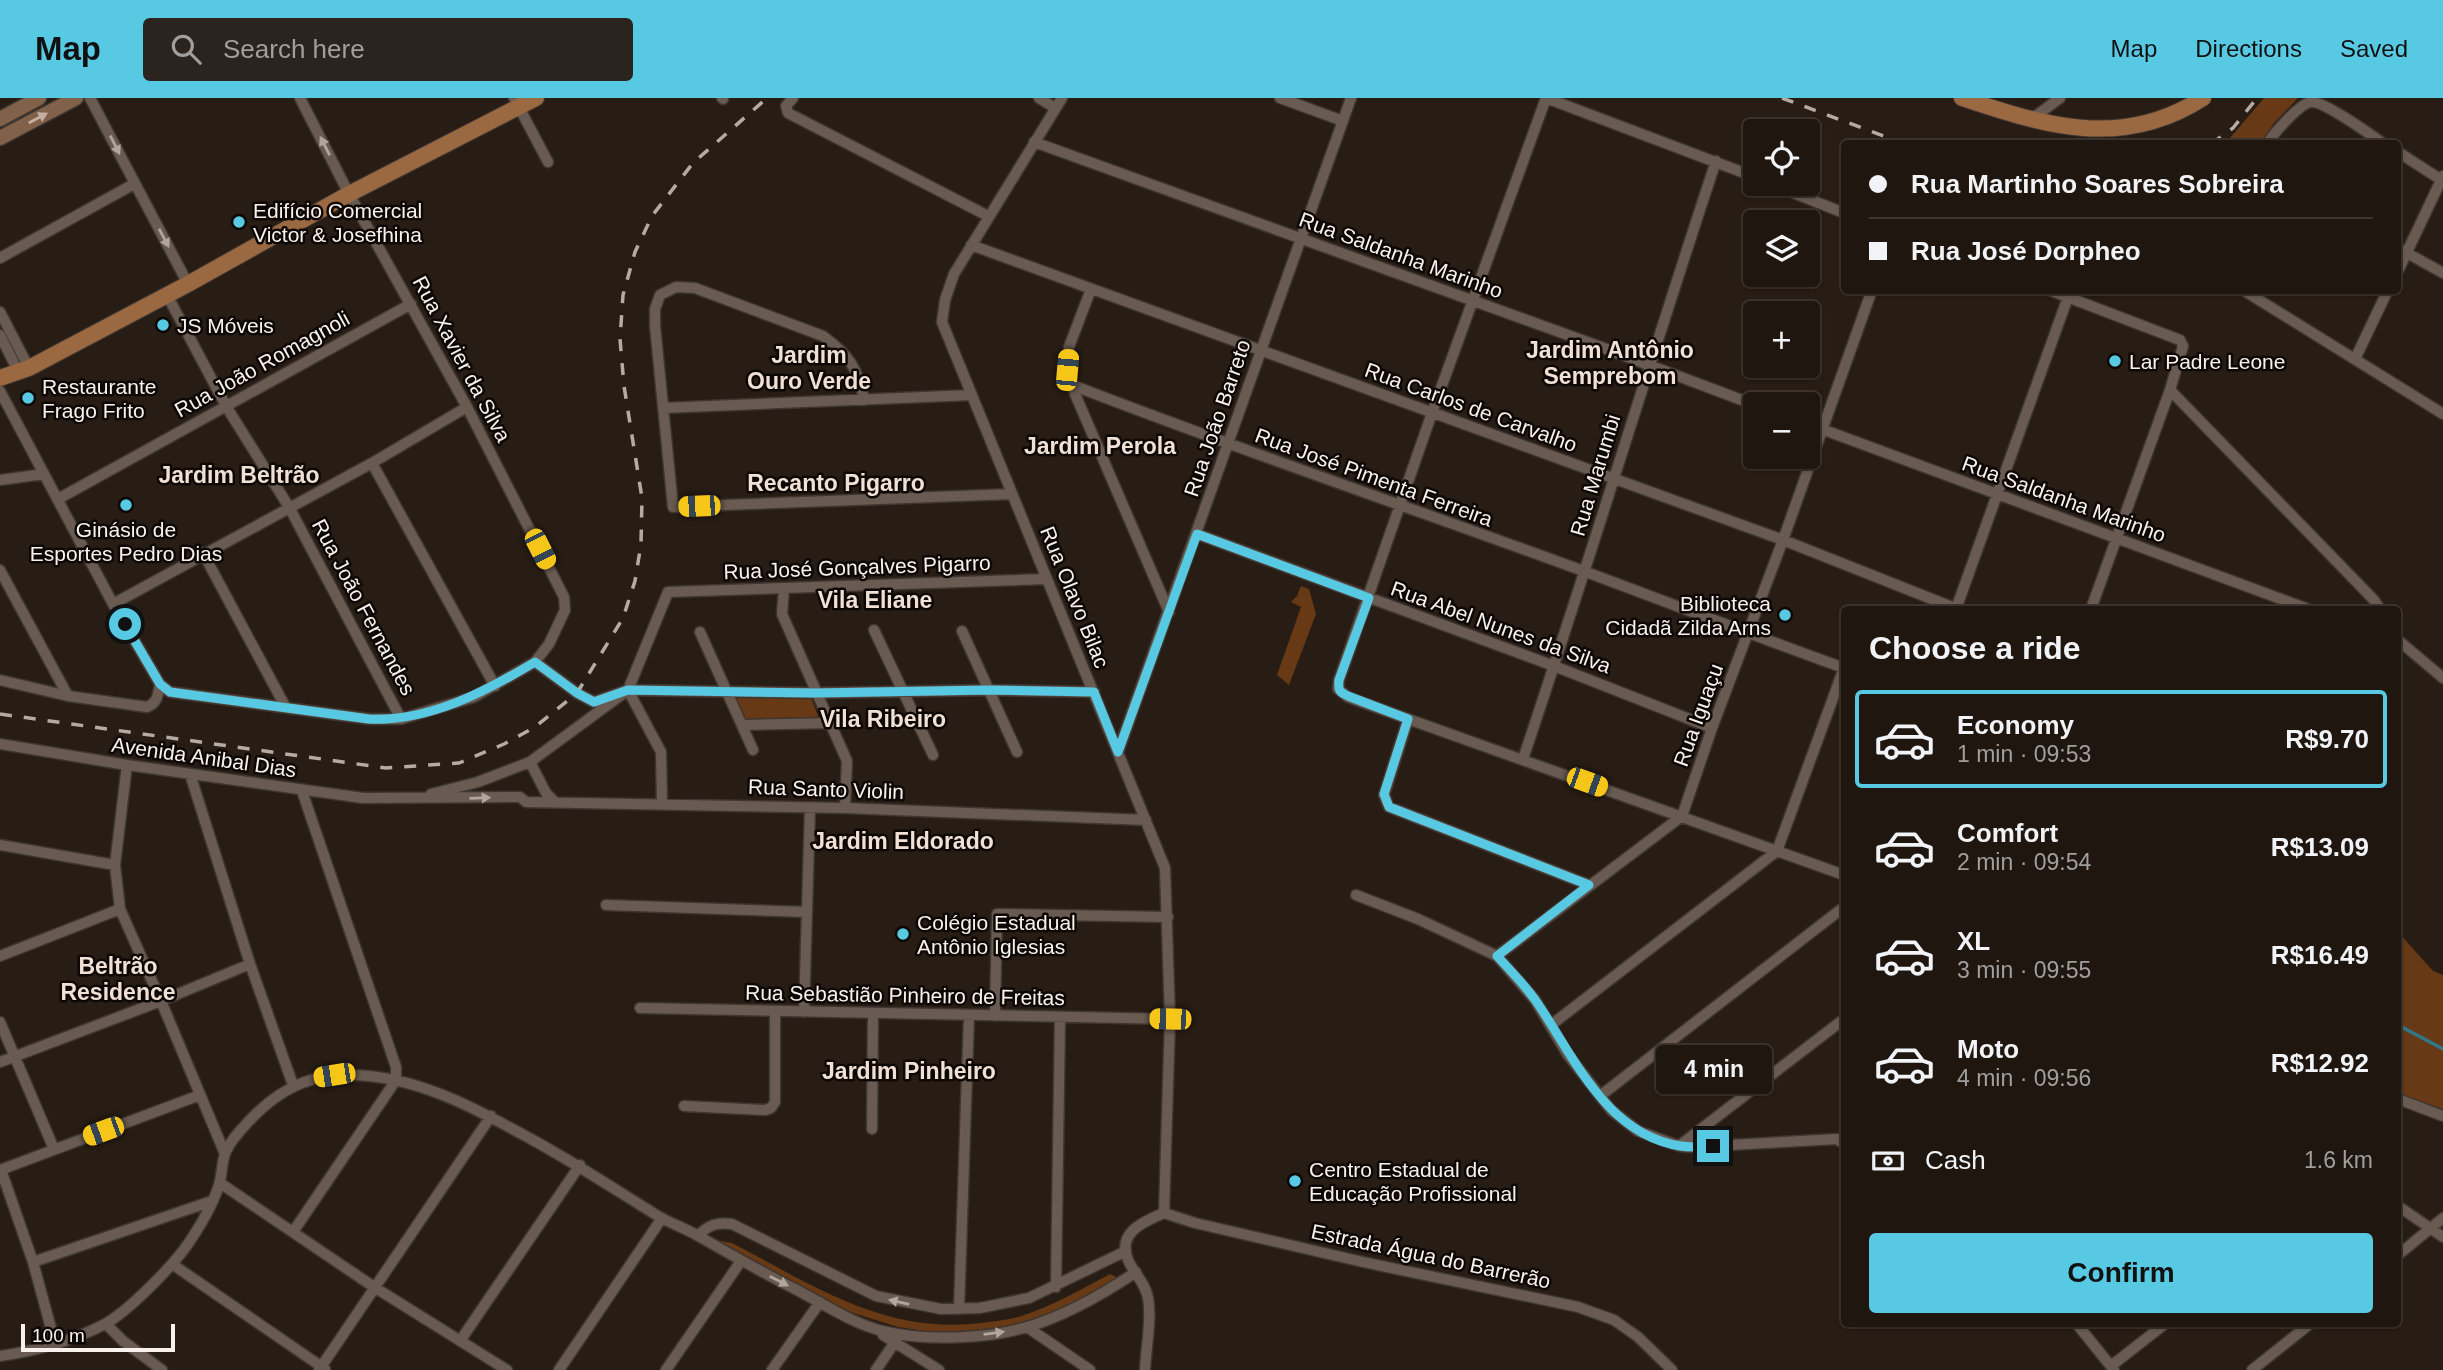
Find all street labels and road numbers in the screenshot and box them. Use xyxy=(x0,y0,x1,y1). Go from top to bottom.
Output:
street label: Rua Saldanha Marinho xyxy=(1296,207,1506,303)
street label: Rua Xavier da Silva xyxy=(409,272,516,446)
street label: Rua João Romagnoli xyxy=(171,306,353,422)
street label: Rua João Barreto xyxy=(1179,336,1255,500)
street label: Rua Carlos de Carvalho xyxy=(1362,358,1580,456)
street label: Rua Marumbi xyxy=(1566,411,1624,539)
street label: Rua José Pimenta Ferreira xyxy=(1252,423,1496,531)
street label: Rua Saldanha Marinho xyxy=(1959,451,2169,547)
street label: Rua João Fernandes xyxy=(308,515,420,699)
street label: Rua Olavo Bilac xyxy=(1036,523,1114,671)
street label: Rua José Gonçalves Pigarro xyxy=(723,551,991,583)
street label: Rua Abel Nunes da Silva xyxy=(1388,576,1614,678)
street label: Rua Iguaçu xyxy=(1669,661,1727,769)
street label: Avenida Anibal Dias xyxy=(110,733,298,781)
street label: Rua Santo Violin xyxy=(748,775,904,803)
street label: Rua Sebastião Pinheiro de Freitas xyxy=(745,981,1065,1009)
street label: Estrada Água do Barrerão xyxy=(1309,1219,1553,1293)

